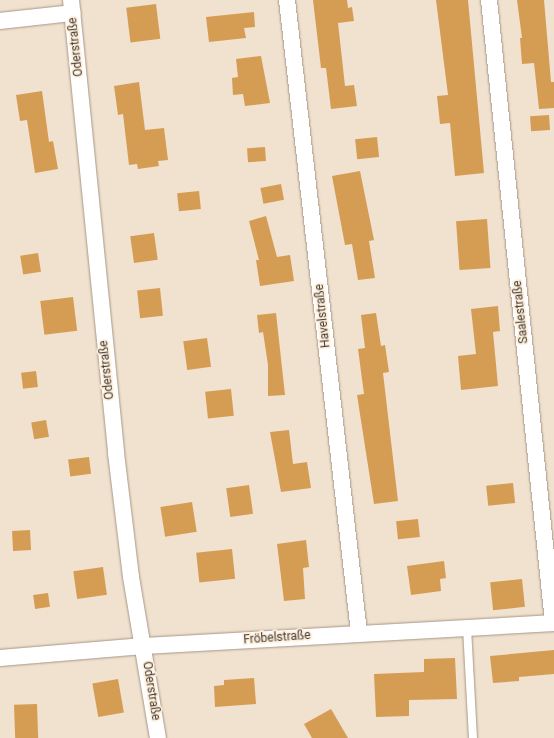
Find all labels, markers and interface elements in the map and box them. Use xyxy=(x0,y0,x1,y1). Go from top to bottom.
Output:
street label: Oderstraße xyxy=(66,17,86,77)
street label: Saalestraße xyxy=(511,280,531,344)
street label: Havelstraße xyxy=(312,283,334,349)
street label: Oderstraße xyxy=(97,340,117,400)
street label: Fröbelstraße xyxy=(243,628,311,648)
street label: Oderstraße xyxy=(139,661,163,721)

